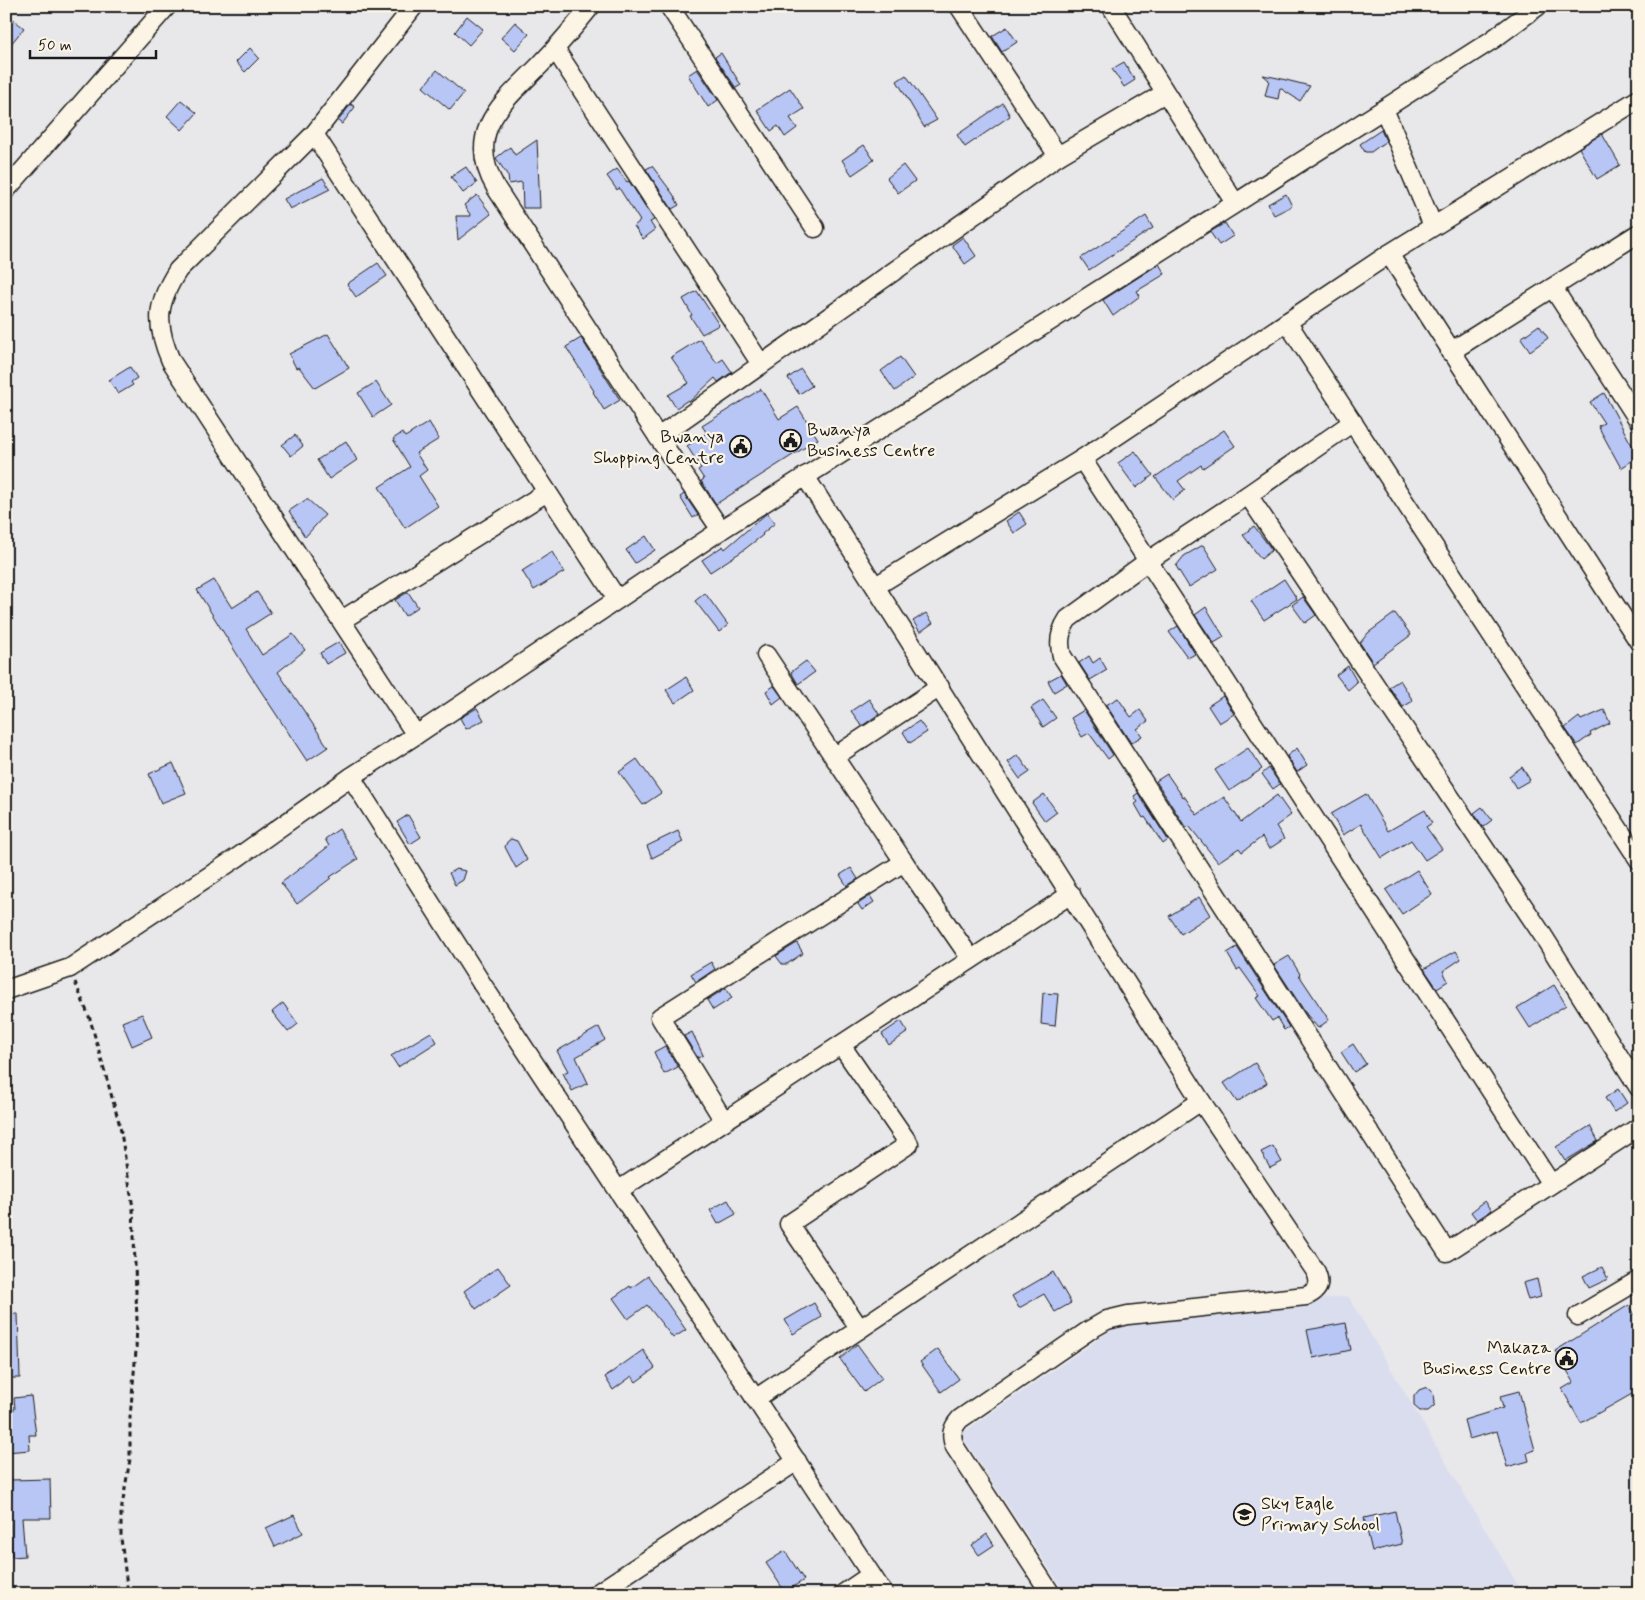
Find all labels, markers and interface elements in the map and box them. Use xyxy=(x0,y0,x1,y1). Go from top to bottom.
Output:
scale bar xyxy=(30,28,156,60)
text: 50 m xyxy=(38,36,72,56)
place label: Bwanya Business Centre xyxy=(807,418,935,463)
place label: Bwanya Shopping Centre xyxy=(593,425,724,470)
public building icon: Bwanya Business Centre xyxy=(779,428,803,452)
public building icon: Bwanya Shopping Centre xyxy=(728,435,752,459)
place label: Makaza Business Centre xyxy=(1423,1336,1551,1381)
public building icon: Makaza Business Centre xyxy=(1555,1346,1579,1370)
place label: Sky Eagle Primary School xyxy=(1261,1492,1380,1537)
school or university icon: Sky Eagle Primary School xyxy=(1233,1502,1257,1526)

